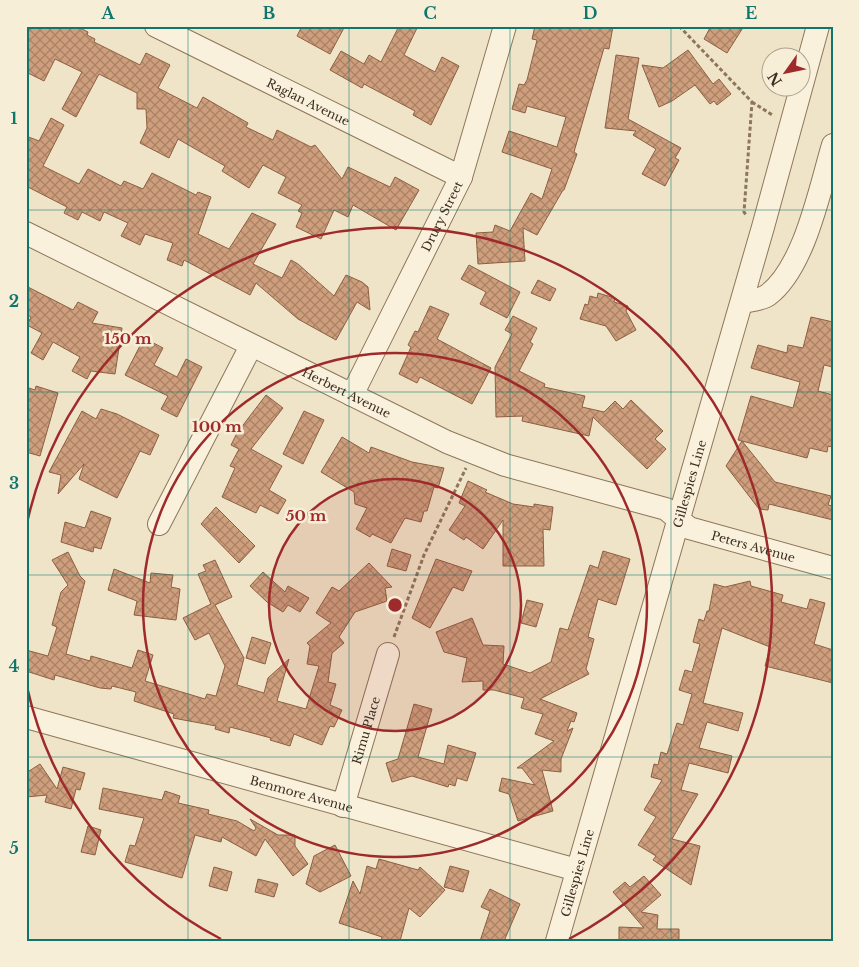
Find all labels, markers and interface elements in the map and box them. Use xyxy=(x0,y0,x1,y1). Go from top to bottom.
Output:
text: A xyxy=(101,3,116,23)
text: B xyxy=(263,3,276,23)
text: C xyxy=(423,3,437,23)
text: D xyxy=(583,3,597,23)
text: E xyxy=(745,3,757,23)
north arrow xyxy=(762,48,812,98)
text: N xyxy=(764,69,786,90)
street label: Raglan Avenue xyxy=(264,75,353,128)
text: 1 xyxy=(11,108,18,128)
street label: Drury Street xyxy=(418,178,466,254)
text: 2 xyxy=(9,291,19,311)
text: 150 m xyxy=(104,329,152,348)
street label: Herbert Avenue xyxy=(300,364,394,421)
text: 100 m xyxy=(192,417,242,436)
street label: Gillespies Line xyxy=(669,438,709,529)
text: 3 xyxy=(9,473,19,493)
text: 50 m xyxy=(286,506,327,525)
street label: Peters Avenue xyxy=(710,527,797,565)
centre of rings xyxy=(386,596,404,614)
text: 4 xyxy=(9,656,19,676)
street label: Rimu Place xyxy=(348,694,383,766)
street label: Benmore Avenue xyxy=(248,772,355,815)
street label: Gillespies Line xyxy=(557,827,596,918)
text: 5 xyxy=(9,838,19,858)

